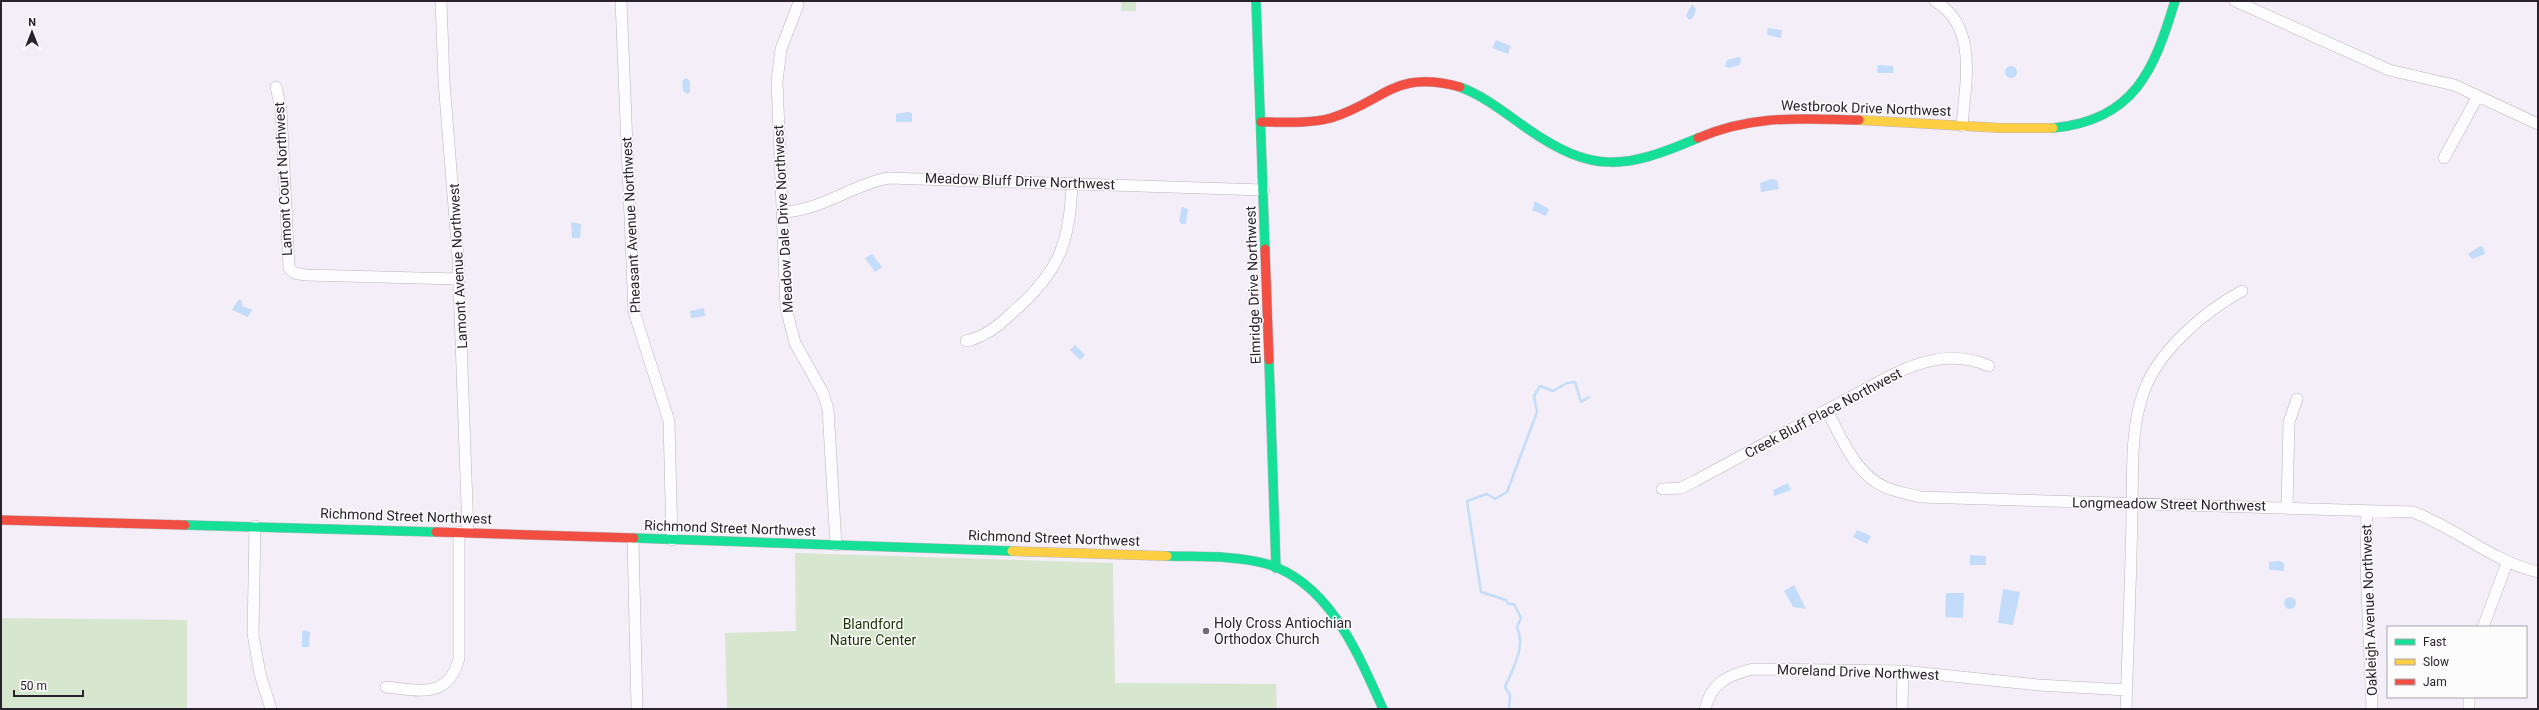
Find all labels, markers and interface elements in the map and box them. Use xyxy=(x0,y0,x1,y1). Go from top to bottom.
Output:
north arrow xyxy=(12,12,52,52)
text: N xyxy=(28,16,36,29)
street label: Westbrook Drive Northwest xyxy=(1781,97,1952,119)
street label: Lamont Court Northwest xyxy=(271,101,295,256)
street label: Meadow Dale Drive Northwest xyxy=(770,124,796,313)
street label: Pheasant Avenue Northwest xyxy=(618,136,644,314)
street label: Meadow Bluff Drive Northwest xyxy=(925,170,1116,192)
street label: Lamont Avenue Northwest xyxy=(446,183,470,349)
street label: Elmridge Drive Northwest xyxy=(1242,205,1264,364)
street label: Creek Bluff Place Northwest xyxy=(1742,365,1905,461)
street label: Longmeadow Street Northwest xyxy=(2072,494,2266,514)
street label: Richmond Street Northwest xyxy=(320,505,493,527)
street label: Richmond Street Northwest xyxy=(644,517,817,539)
street label: Oakleigh Avenue Northwest xyxy=(2358,523,2380,696)
street label: Richmond Street Northwest xyxy=(968,527,1141,549)
place label: Holy Cross Antiochian Orthodox Church xyxy=(1214,615,1352,647)
park label: Blandford Nature Center xyxy=(830,616,916,648)
marker: Holy Cross Antiochian Orthodox Church xyxy=(1201,626,1211,636)
legend xyxy=(2387,626,2527,698)
text: Fast xyxy=(2423,635,2446,649)
text: Slow xyxy=(2423,655,2449,669)
street label: Moreland Drive Northwest xyxy=(1777,661,1940,683)
scale bar xyxy=(14,672,83,698)
text: Jam xyxy=(2423,675,2447,689)
text: 50 m xyxy=(20,679,47,693)

